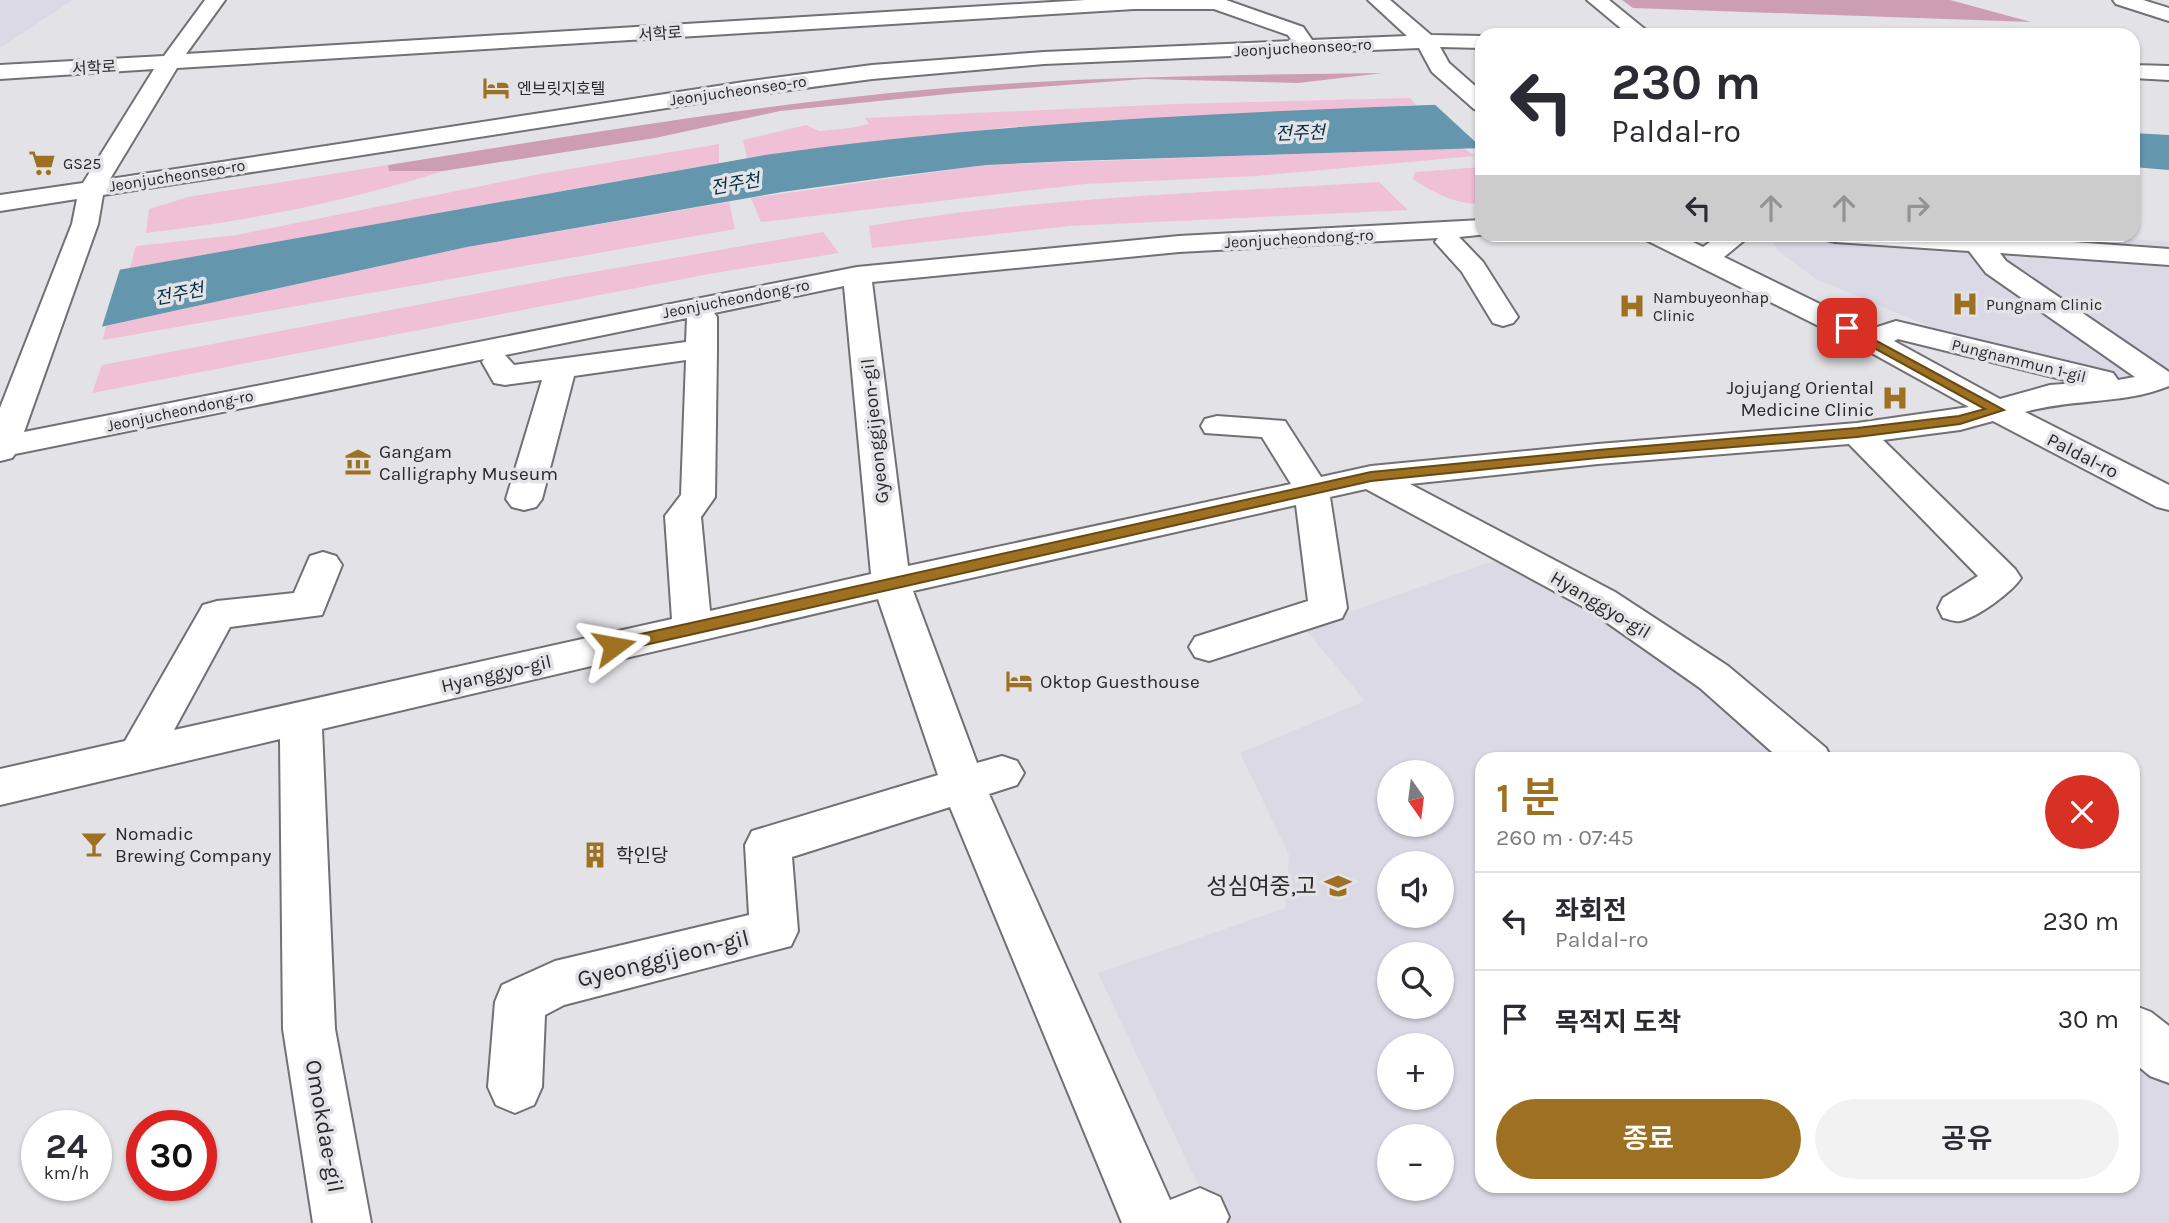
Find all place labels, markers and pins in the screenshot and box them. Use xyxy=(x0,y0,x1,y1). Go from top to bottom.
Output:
hotel icon: 엔브릿지호텔 xyxy=(481,73,511,103)
place label: 엔브릿지호텔 xyxy=(517,79,605,98)
supermarket icon: GS25 xyxy=(27,148,57,178)
place label: GS25 xyxy=(63,154,101,173)
place label: Nambuyeonhap Clinic xyxy=(1653,288,1769,325)
hospital icon: Pungnam Clinic xyxy=(1950,289,1980,319)
hospital icon: Nambuyeonhap Clinic xyxy=(1617,291,1647,321)
place label: Pungnam Clinic xyxy=(1986,295,2102,314)
pin xyxy=(1817,298,1877,358)
place label: Jojujang Oriental Medicine Clinic xyxy=(1726,377,1874,421)
hospital icon: Jojujang Oriental Medicine Clinic xyxy=(1880,383,1910,413)
place label: Gangam Calligraphy Museum xyxy=(379,441,558,485)
museum icon: Gangam Calligraphy Museum xyxy=(343,447,373,477)
hotel icon: Oktop Guesthouse xyxy=(1004,666,1034,696)
place label: Oktop Guesthouse xyxy=(1040,671,1200,693)
place label: Nomadic Brewing Company xyxy=(115,823,271,867)
bar icon: Nomadic Brewing Company xyxy=(79,829,109,859)
building icon: 학인당 xyxy=(580,840,610,870)
place label: 학인당 xyxy=(616,845,668,867)
school or university icon: 성심여중,고 xyxy=(1323,871,1353,901)
place label: 성심여중,고 xyxy=(1206,873,1317,900)

